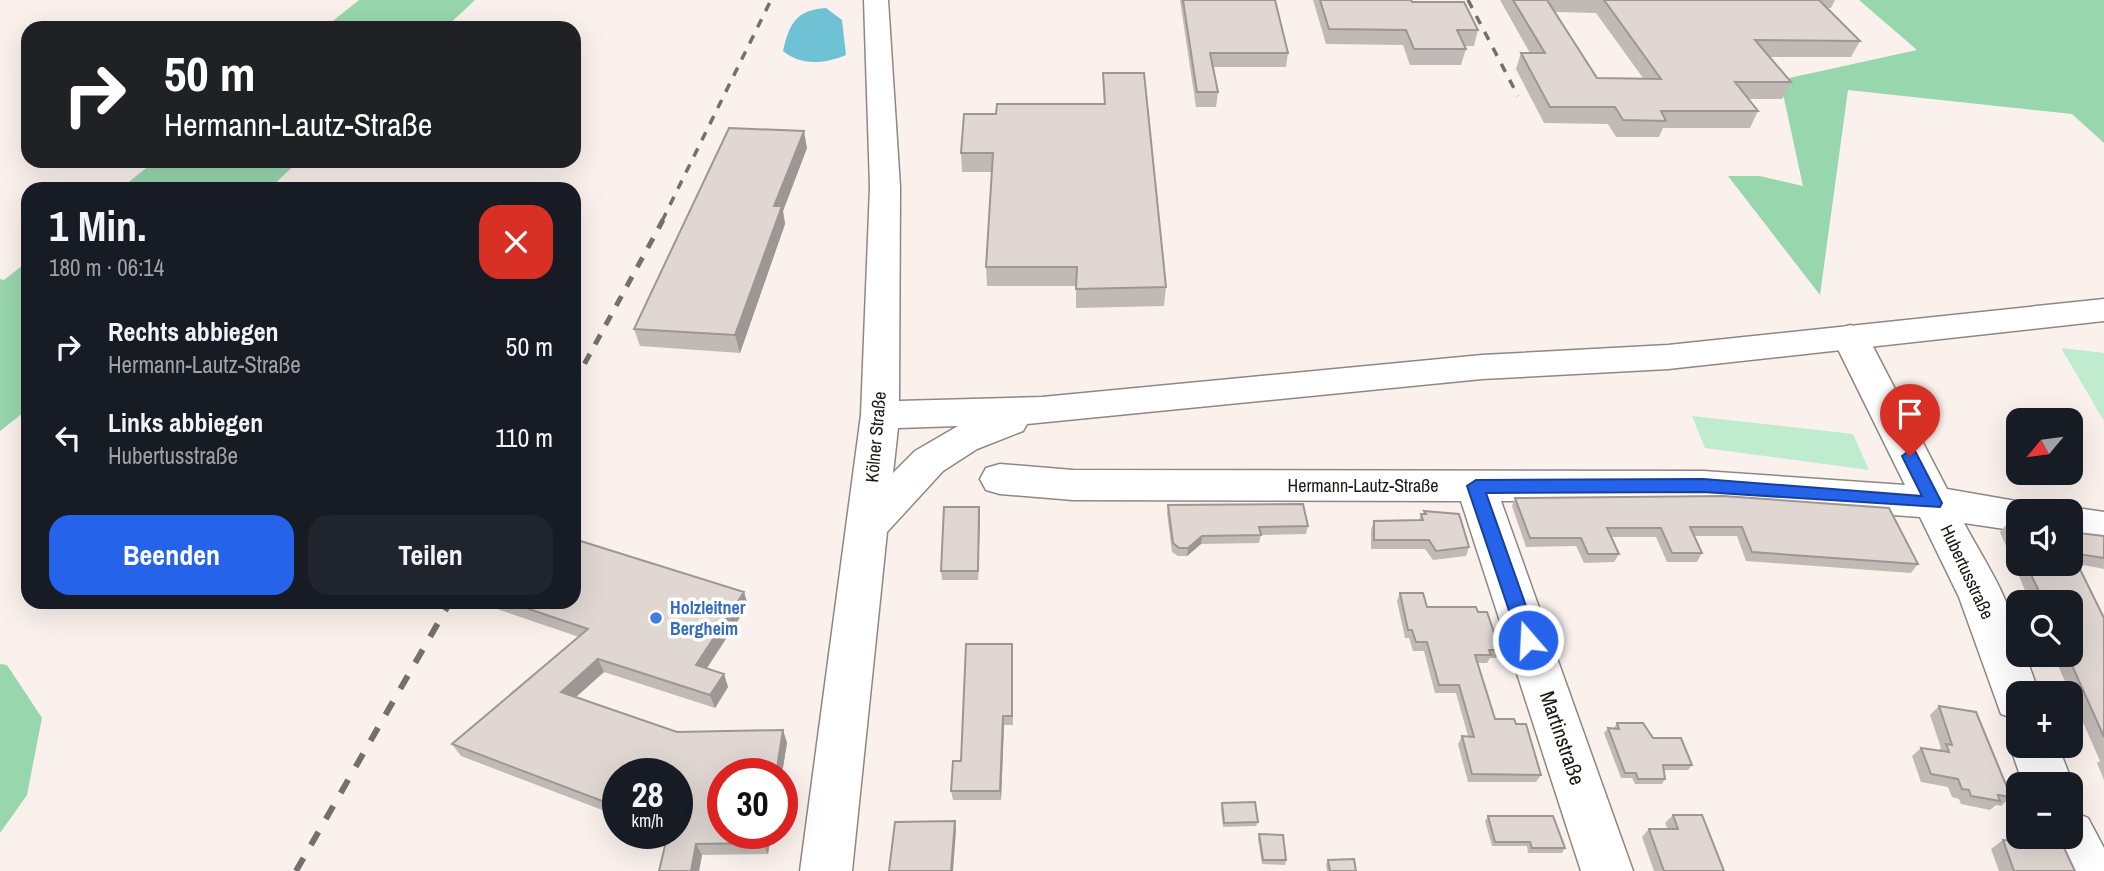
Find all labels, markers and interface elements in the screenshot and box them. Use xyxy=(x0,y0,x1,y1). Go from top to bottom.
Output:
text: 50 m xyxy=(164,40,256,106)
icon: right xyxy=(49,49,140,140)
text: Hermann-Lautz-Straße xyxy=(164,103,432,146)
text: 1 Min. xyxy=(49,198,147,254)
button: close xyxy=(479,205,553,279)
text: 180 m · 06:14 xyxy=(49,252,164,283)
text: Rechts abbiegen xyxy=(108,314,279,349)
icon: right xyxy=(49,328,87,366)
text: 50 m xyxy=(506,329,553,364)
text: Hermann-Lautz-Straße xyxy=(108,349,301,380)
pin xyxy=(1880,384,1940,456)
street label: Kölner Straße xyxy=(859,391,892,483)
icon: arrive xyxy=(1891,395,1929,433)
text: Links abbiegen xyxy=(108,405,263,440)
north arrow xyxy=(2006,408,2082,485)
map controls xyxy=(2006,408,2083,849)
icon: left xyxy=(49,419,87,457)
text: 110 m xyxy=(495,420,553,455)
text: Hubertusstraße xyxy=(108,440,238,471)
street label: Hermann-Lautz-Straße xyxy=(1288,473,1438,498)
button: sound xyxy=(2006,499,2083,576)
button: Beenden xyxy=(49,515,294,595)
button: Teilen xyxy=(308,515,553,595)
street label: Hubertusstraße xyxy=(1935,520,2000,623)
button: search xyxy=(2006,590,2083,667)
place label: Holzleitner Bergheim xyxy=(670,595,746,641)
position arrow xyxy=(1491,603,1565,677)
marker: Holzleitner Bergheim xyxy=(648,610,664,626)
button: + xyxy=(2006,681,2083,758)
street label: Martinstraße xyxy=(1533,687,1592,789)
speed limit sign: 30 xyxy=(707,758,798,849)
text: 28 xyxy=(632,771,663,818)
button: − xyxy=(2006,772,2083,849)
text: km/h xyxy=(632,808,664,833)

